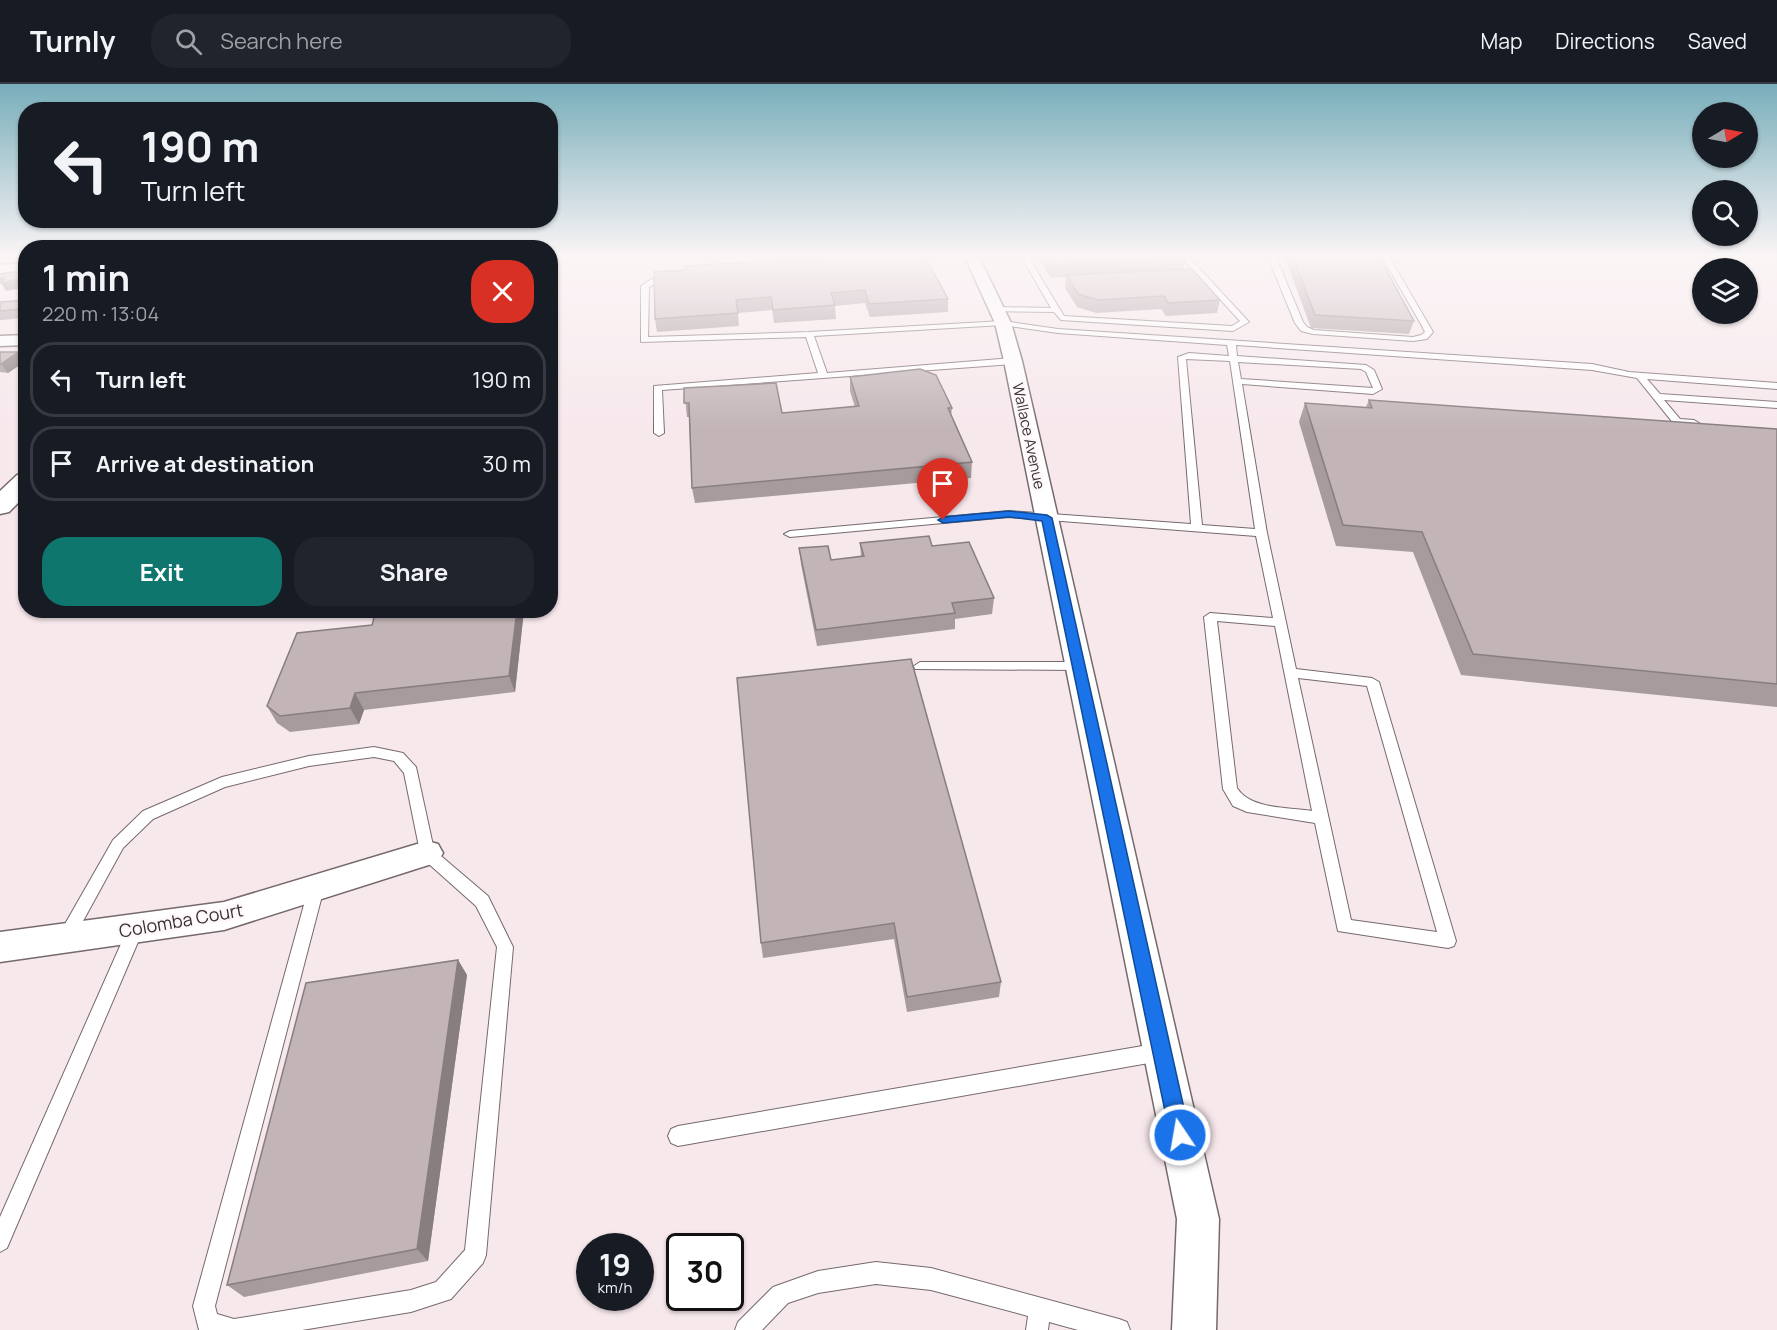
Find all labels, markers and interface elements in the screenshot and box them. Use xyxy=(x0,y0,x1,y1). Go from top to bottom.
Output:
search box xyxy=(151,14,571,68)
text: Turnly xyxy=(30,22,115,60)
icon: search xyxy=(172,25,205,58)
text: Search here xyxy=(220,26,343,56)
text: Map xyxy=(1481,27,1522,55)
text: Directions xyxy=(1555,27,1655,55)
text: Saved xyxy=(1688,27,1747,55)
north arrow xyxy=(1692,102,1758,168)
map controls xyxy=(1692,102,1758,324)
text: 190 m xyxy=(141,117,259,175)
icon: left xyxy=(42,126,120,204)
text: Turn left xyxy=(141,172,245,209)
button: search xyxy=(1692,180,1758,246)
text: 1 min xyxy=(42,253,130,302)
button: layers xyxy=(1692,258,1758,324)
button: close xyxy=(471,260,534,323)
text: 220 m · 13:04 xyxy=(42,300,159,327)
icon: left xyxy=(45,363,78,396)
text: Turn left xyxy=(96,365,186,395)
text: 190 m xyxy=(472,365,531,395)
street label: Wallace Avenue xyxy=(1007,381,1051,491)
icon: arrive xyxy=(45,447,78,480)
text: Arrive at destination xyxy=(96,449,314,479)
text: 30 m xyxy=(482,449,531,479)
pin xyxy=(917,458,968,520)
icon: arrive xyxy=(926,467,959,500)
button: Exit xyxy=(42,537,282,606)
button: Share xyxy=(294,537,534,606)
street label: Colomba Court xyxy=(117,897,245,943)
position arrow xyxy=(1148,1103,1212,1167)
speed limit sign: 30 xyxy=(666,1233,744,1311)
text: 19 xyxy=(599,1244,631,1285)
text: km/h xyxy=(598,1277,632,1298)

